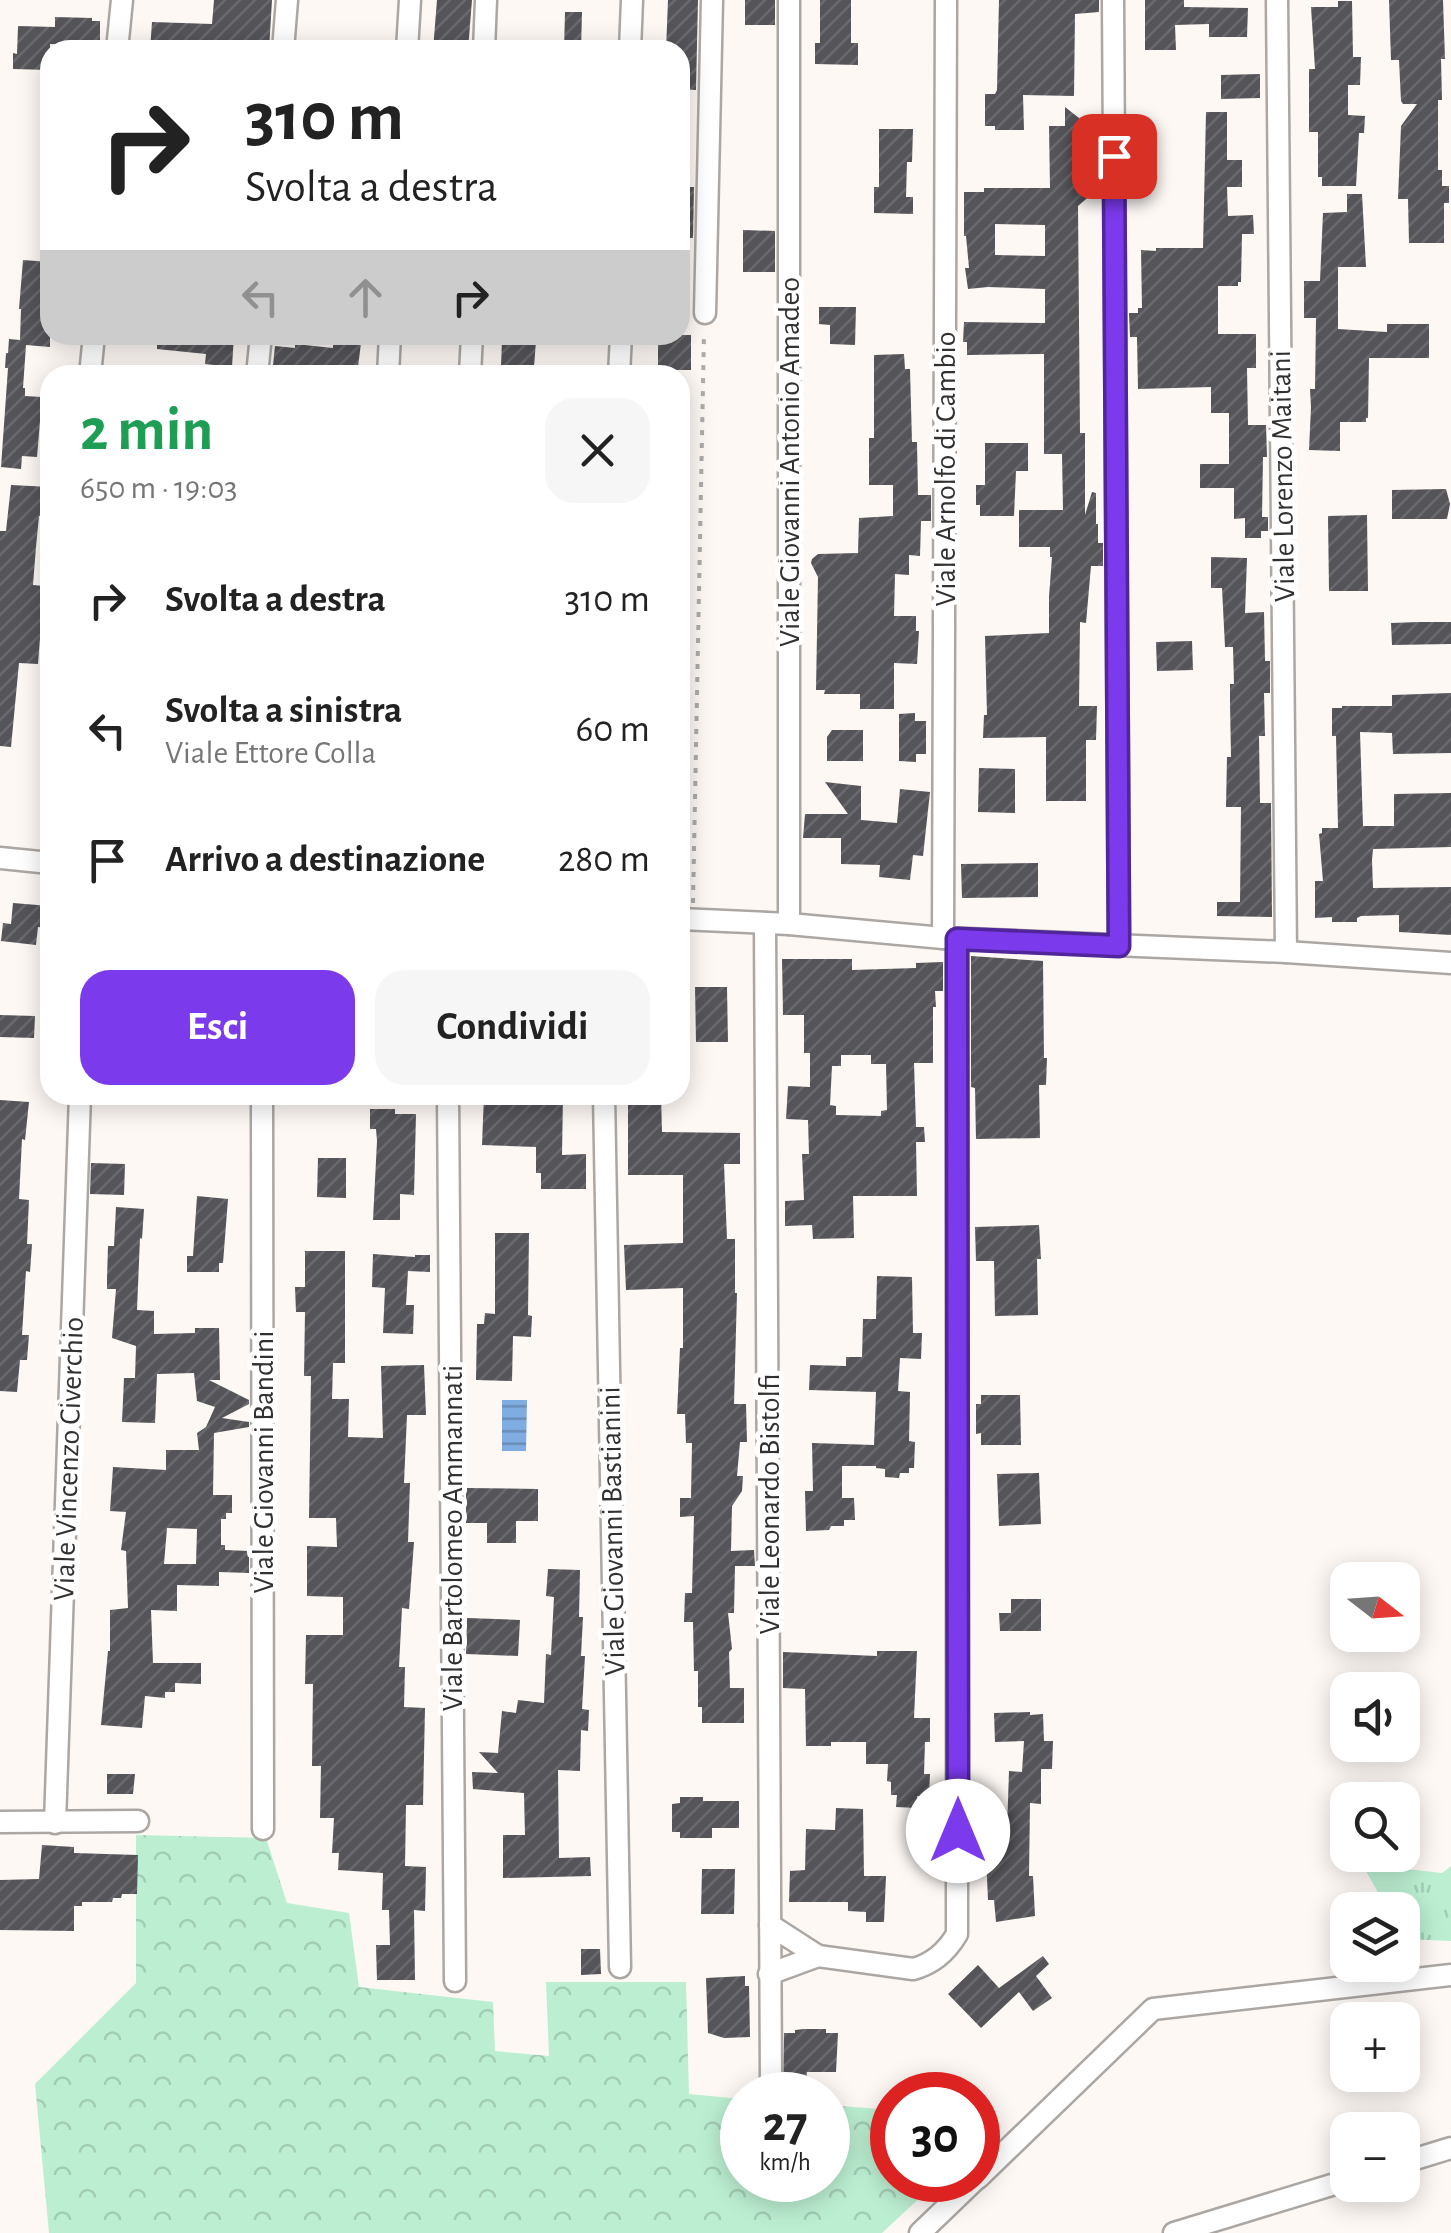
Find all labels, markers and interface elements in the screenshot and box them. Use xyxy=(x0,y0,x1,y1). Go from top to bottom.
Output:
icon: right xyxy=(80,80,210,210)
text: 310 m xyxy=(245,83,404,153)
pin xyxy=(1072,114,1157,199)
icon: arrive xyxy=(1087,129,1142,184)
text: Svolta a destra xyxy=(245,165,498,210)
icon: left xyxy=(233,270,288,325)
icon: ahead xyxy=(338,270,393,325)
icon: right xyxy=(443,270,498,325)
street label: Viale Giovanni Antonio Amadeo xyxy=(775,277,805,647)
street label: Viale Arnolfo di Cambio xyxy=(931,331,961,607)
street label: Viale Lorenzo Maitani xyxy=(1266,350,1300,602)
button: close xyxy=(545,398,650,503)
text: 2 min xyxy=(80,401,213,461)
text: 650 m · 19:03 xyxy=(80,472,238,504)
icon: right xyxy=(80,573,135,628)
text: Svolta a destra xyxy=(165,581,386,619)
text: 310 m xyxy=(565,581,650,619)
text: Svolta a sinistra xyxy=(165,692,402,730)
icon: left xyxy=(80,703,135,758)
text: 60 m xyxy=(575,711,650,749)
text: Viale Ettore Colla xyxy=(165,737,376,769)
icon: arrive xyxy=(80,833,135,888)
text: Arrivo a destinazione xyxy=(165,841,485,879)
text: 280 m xyxy=(558,841,650,879)
button: Esci xyxy=(80,970,355,1085)
button: Condividi xyxy=(375,970,650,1085)
street label: Viale Vincenzo Civerchio xyxy=(49,1317,89,1602)
street label: Viale Giovanni Bandini xyxy=(249,1330,279,1594)
street label: Viale Bartolomeo Ammannati xyxy=(438,1365,468,1711)
street label: Viale Leonardo Bistolfi xyxy=(755,1374,785,1634)
street label: Viale Giovanni Bastianini xyxy=(595,1386,631,1676)
north arrow xyxy=(1330,1562,1420,1652)
map controls xyxy=(1330,1562,1420,2202)
button: sound xyxy=(1330,1672,1420,1762)
position arrow xyxy=(906,1779,1010,1883)
button: search xyxy=(1330,1782,1420,1872)
button: layers xyxy=(1330,1892,1420,1982)
button: + xyxy=(1330,2002,1420,2092)
speed limit sign: 30 xyxy=(870,2072,1000,2202)
text: 27 xyxy=(762,2100,808,2150)
button: − xyxy=(1330,2112,1420,2202)
text: km/h xyxy=(759,2150,811,2175)

